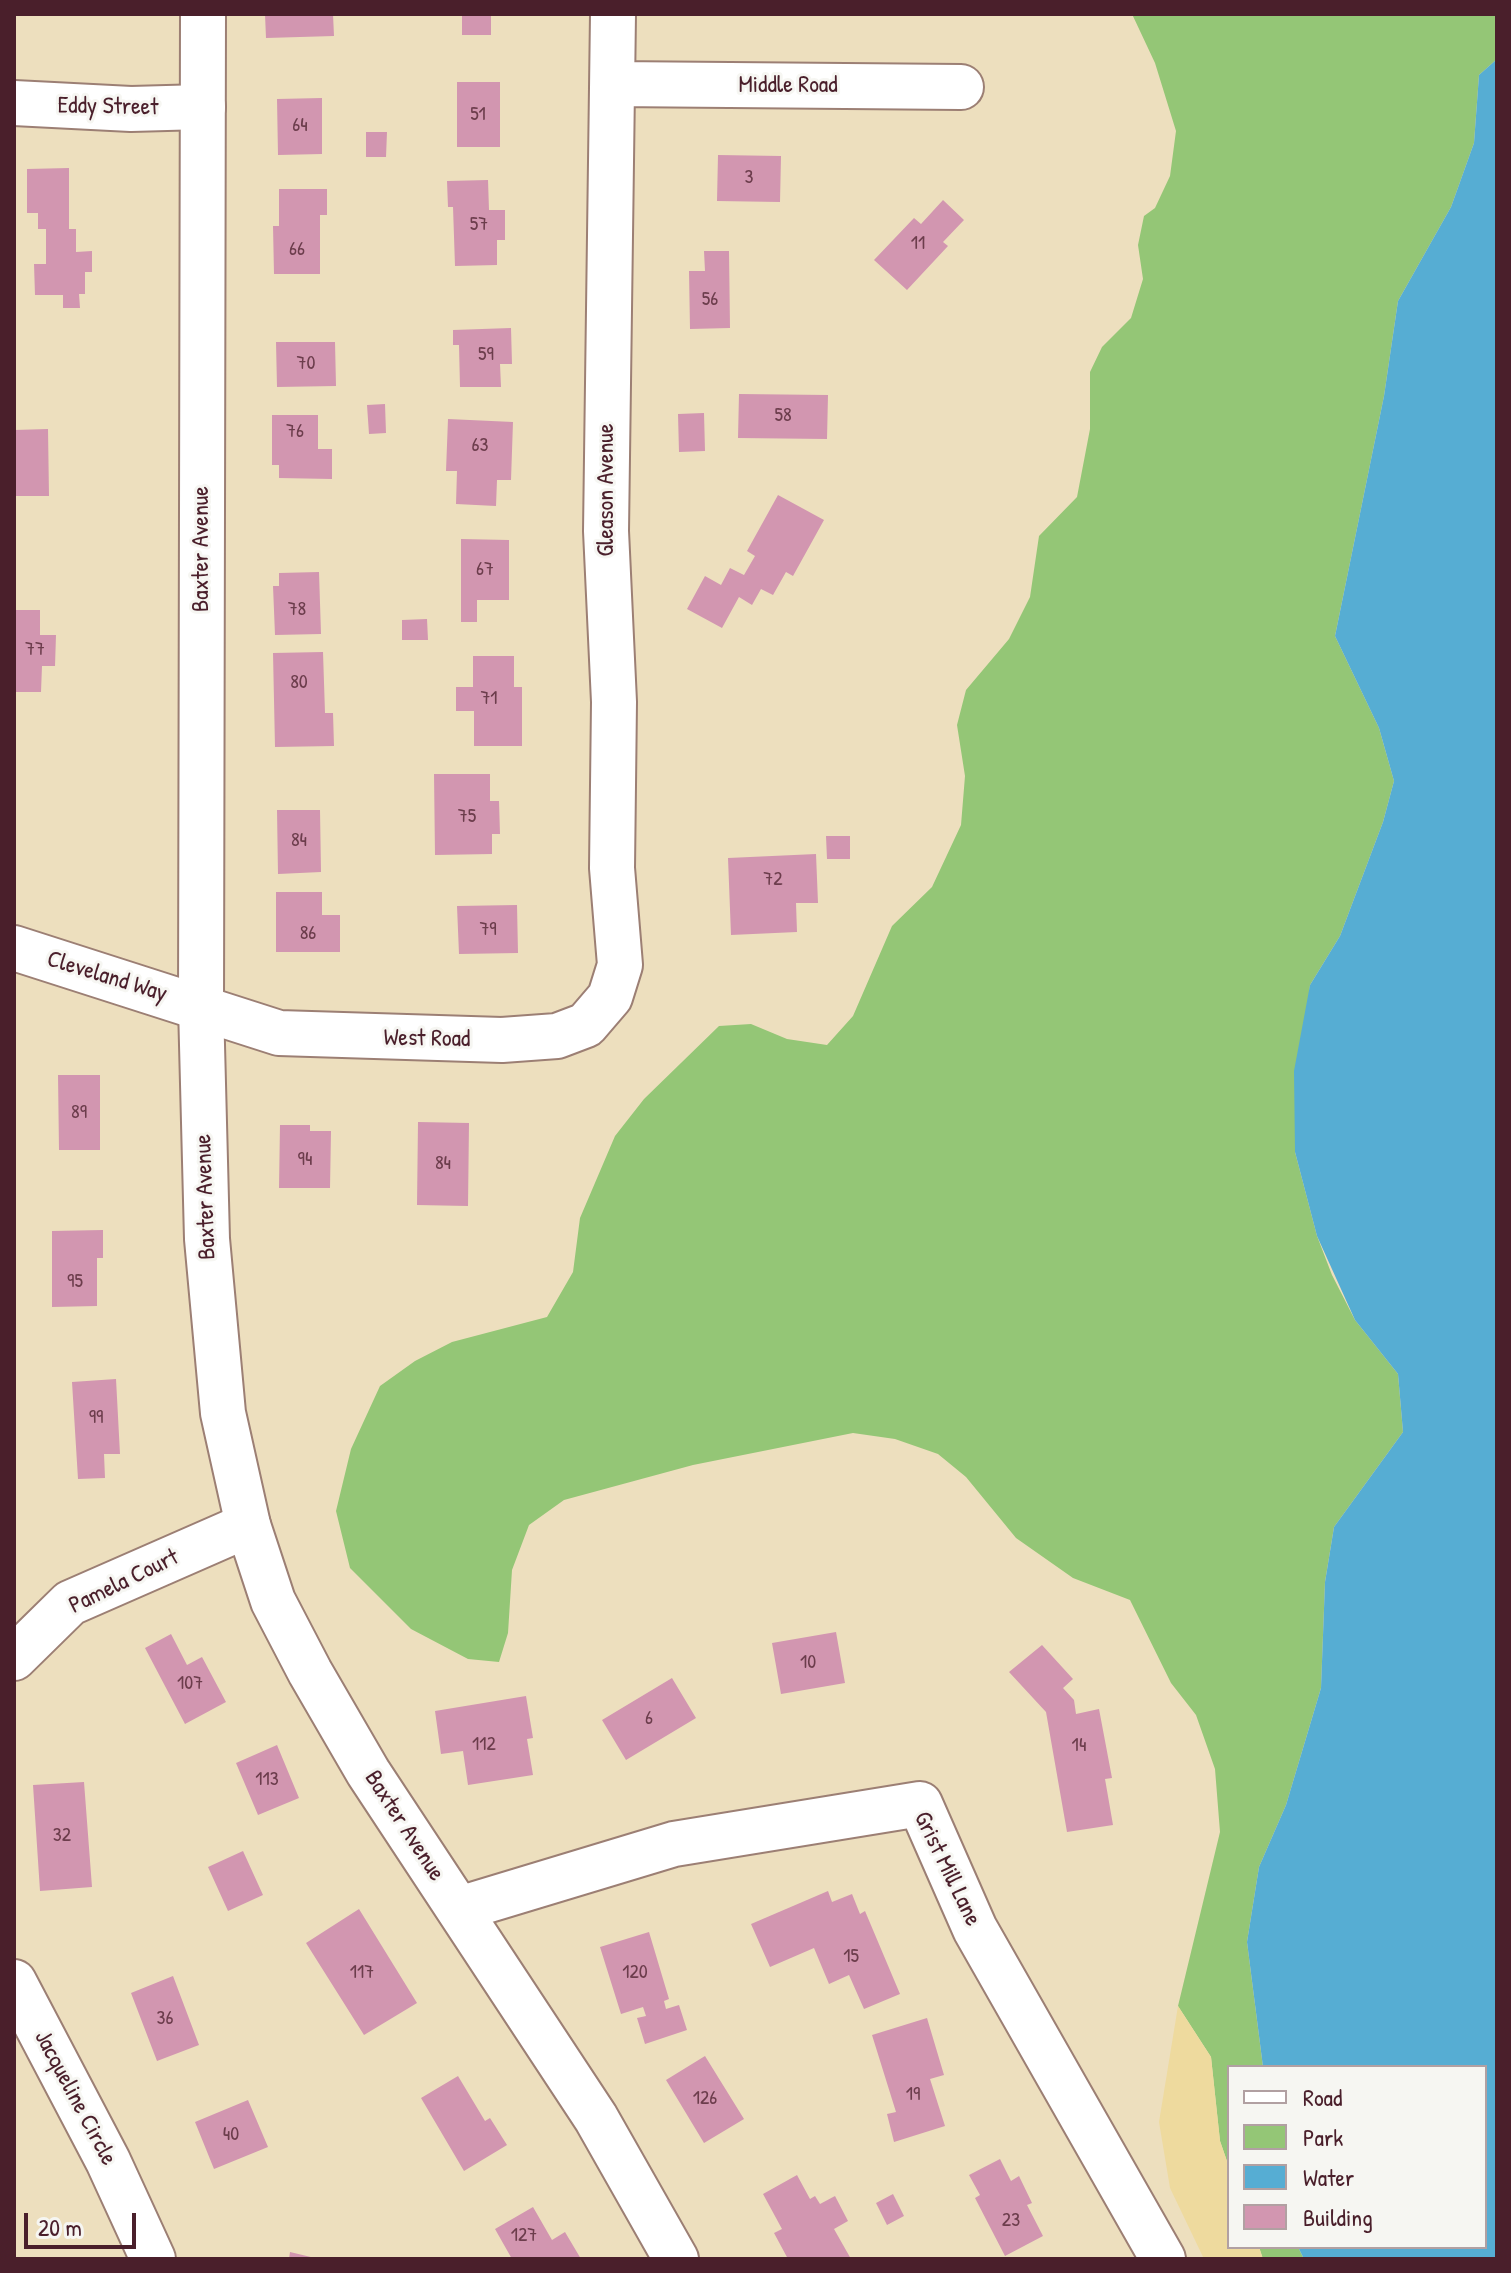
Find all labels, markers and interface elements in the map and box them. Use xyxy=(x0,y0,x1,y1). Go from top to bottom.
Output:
street label: Middle Road xyxy=(738,72,838,100)
street label: Eddy Street xyxy=(57,92,159,122)
house number: 51 xyxy=(470,103,486,127)
house number: 64 xyxy=(292,114,308,138)
house number: 3 xyxy=(745,166,753,190)
house number: 57 xyxy=(470,213,488,237)
house number: 11 xyxy=(911,232,925,256)
house number: 66 xyxy=(289,238,305,262)
house number: 56 xyxy=(702,288,718,312)
house number: 59 xyxy=(478,343,494,367)
house number: 70 xyxy=(297,352,315,376)
house number: 58 xyxy=(774,404,792,428)
house number: 76 xyxy=(286,420,304,444)
street label: Gleason Avenue xyxy=(593,423,621,557)
house number: 63 xyxy=(472,434,488,458)
street label: Baxter Avenue xyxy=(188,486,216,612)
house number: 67 xyxy=(476,558,494,582)
house number: 78 xyxy=(288,598,306,622)
house number: 77 xyxy=(25,638,45,662)
house number: 80 xyxy=(290,671,308,695)
house number: 71 xyxy=(480,687,498,711)
house number: 75 xyxy=(458,805,476,829)
house number: 84 xyxy=(291,829,307,853)
house number: 72 xyxy=(763,868,783,892)
house number: 79 xyxy=(479,918,497,942)
house number: 86 xyxy=(300,922,316,946)
street label: Cleveland Way xyxy=(43,945,171,1009)
street label: West Road xyxy=(383,1024,471,1054)
house number: 89 xyxy=(71,1101,87,1125)
street label: Baxter Avenue xyxy=(189,1134,223,1260)
house number: 94 xyxy=(298,1148,312,1172)
house number: 84 xyxy=(435,1152,451,1176)
house number: 95 xyxy=(67,1270,83,1294)
house number: 99 xyxy=(89,1406,103,1430)
street label: Pamela Court xyxy=(65,1543,183,1621)
house number: 10 xyxy=(800,1651,816,1675)
house number: 107 xyxy=(177,1672,203,1696)
house number: 6 xyxy=(645,1707,653,1731)
house number: 112 xyxy=(472,1733,496,1757)
house number: 14 xyxy=(1072,1734,1086,1758)
street label: Baxter Avenue xyxy=(358,1765,450,1887)
house number: 113 xyxy=(255,1768,279,1792)
street label: Grist Mill Lane xyxy=(907,1807,987,1931)
house number: 32 xyxy=(53,1824,71,1848)
house number: 15 xyxy=(843,1945,859,1969)
house number: 117 xyxy=(350,1961,374,1985)
house number: 120 xyxy=(622,1961,648,1985)
house number: 36 xyxy=(157,2007,173,2031)
street label: Jacqueline Circle xyxy=(27,2026,123,2170)
legend xyxy=(1227,2065,1487,2249)
text: Road xyxy=(1303,2081,1342,2113)
house number: 19 xyxy=(906,2083,920,2107)
house number: 126 xyxy=(693,2087,717,2111)
text: Park xyxy=(1303,2121,1343,2153)
house number: 40 xyxy=(223,2123,239,2147)
text: Water xyxy=(1303,2161,1354,2193)
scale bar xyxy=(28,2197,140,2247)
text: Building xyxy=(1303,2201,1373,2233)
house number: 23 xyxy=(1002,2209,1020,2233)
text: 20 m xyxy=(38,2211,82,2243)
house number: 127 xyxy=(511,2224,537,2248)

